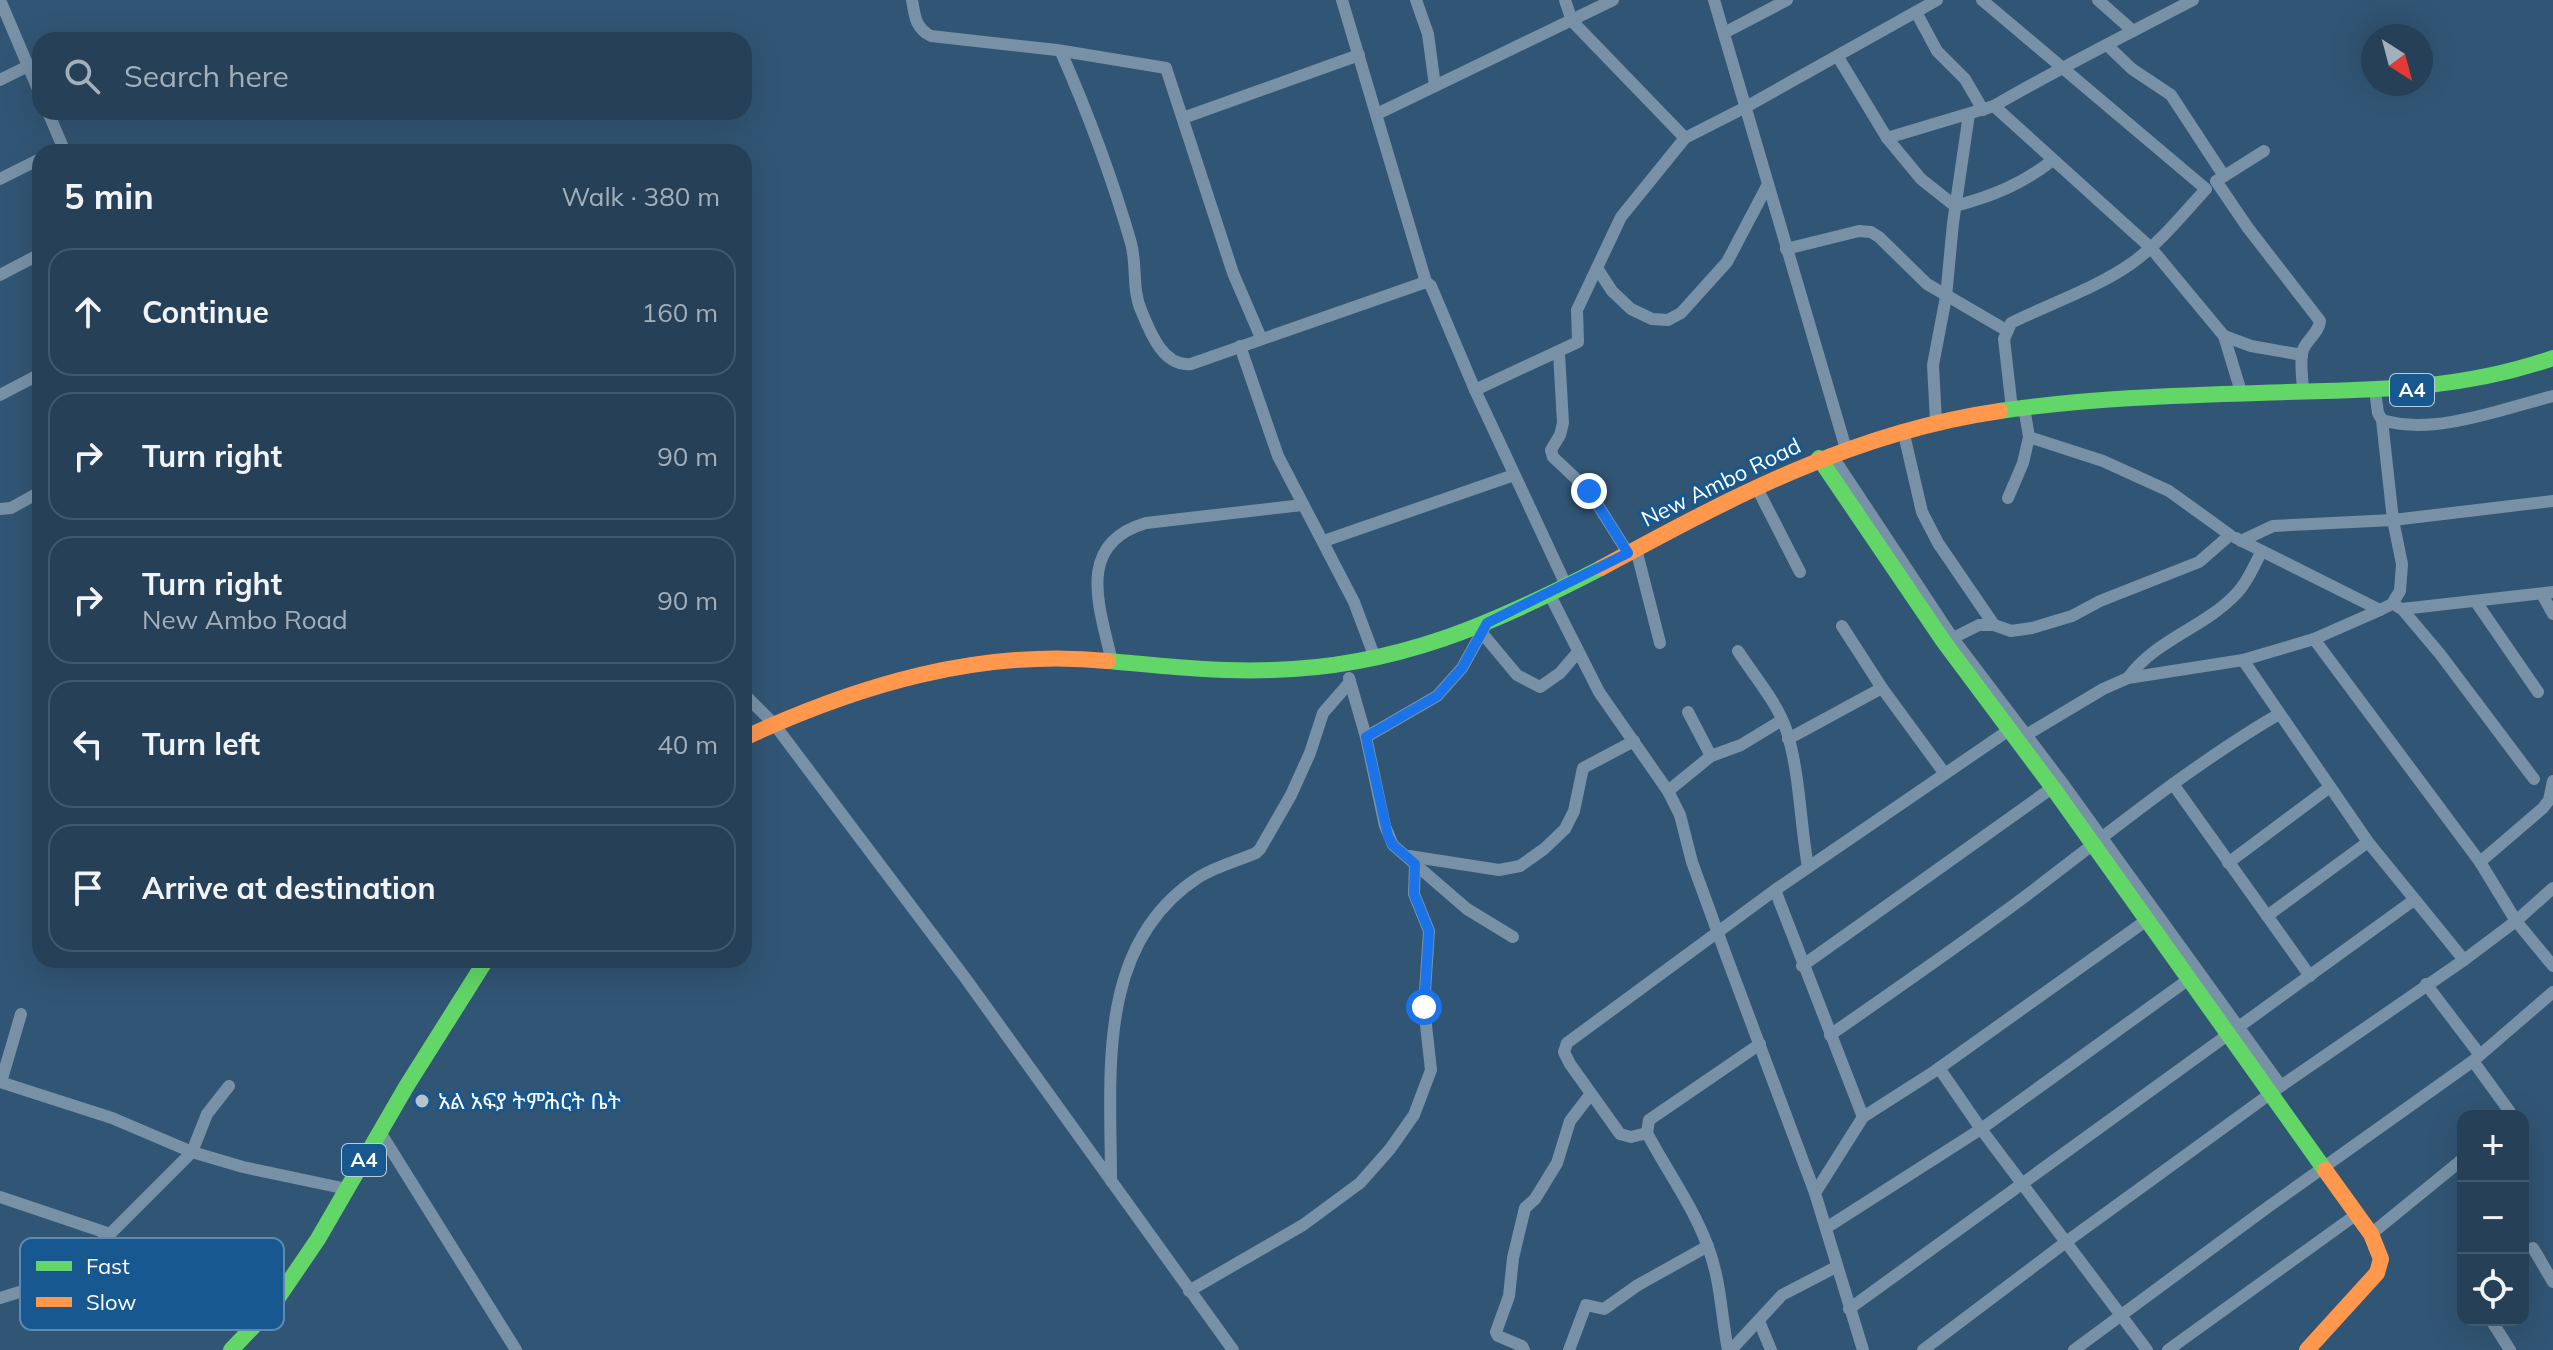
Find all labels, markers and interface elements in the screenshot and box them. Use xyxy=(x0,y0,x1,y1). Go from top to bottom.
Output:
north arrow xyxy=(2361,24,2433,96)
search box xyxy=(32,32,752,120)
icon: search xyxy=(60,54,104,98)
text: Search here xyxy=(124,57,289,95)
text: 5 min xyxy=(64,175,154,218)
text: Walk · 380 m xyxy=(561,180,720,213)
icon: ahead xyxy=(66,290,110,334)
text: Continue xyxy=(142,293,269,331)
text: 160 m xyxy=(642,296,718,329)
road number: A4 xyxy=(2390,374,2434,406)
street label: New Ambo Road xyxy=(1637,431,1805,533)
icon: right xyxy=(66,434,110,478)
text: Turn right xyxy=(142,437,282,475)
text: 90 m xyxy=(657,440,718,473)
route end xyxy=(1571,473,1607,509)
text: Turn right xyxy=(142,565,282,603)
icon: right xyxy=(66,578,110,622)
text: 90 m xyxy=(657,584,718,617)
text: New Ambo Road xyxy=(142,603,348,636)
icon: left xyxy=(66,722,110,766)
text: Turn left xyxy=(142,725,260,763)
text: 40 m xyxy=(657,728,718,761)
icon: arrive xyxy=(66,866,110,910)
text: Arrive at destination xyxy=(142,869,436,907)
route start xyxy=(1406,989,1442,1025)
place label: አል አፍያ ትምሕርት ቤት xyxy=(438,1087,621,1115)
marker: አል አፍያ ትምሕርት ቤት xyxy=(413,1092,431,1110)
map controls xyxy=(2457,1110,2529,1326)
button: + xyxy=(2457,1110,2529,1182)
road number: A4 xyxy=(342,1144,386,1176)
button: − xyxy=(2457,1182,2529,1254)
legend xyxy=(20,1238,284,1330)
text: Fast xyxy=(86,1252,130,1280)
button: locate xyxy=(2457,1254,2529,1326)
text: Slow xyxy=(86,1288,136,1316)

